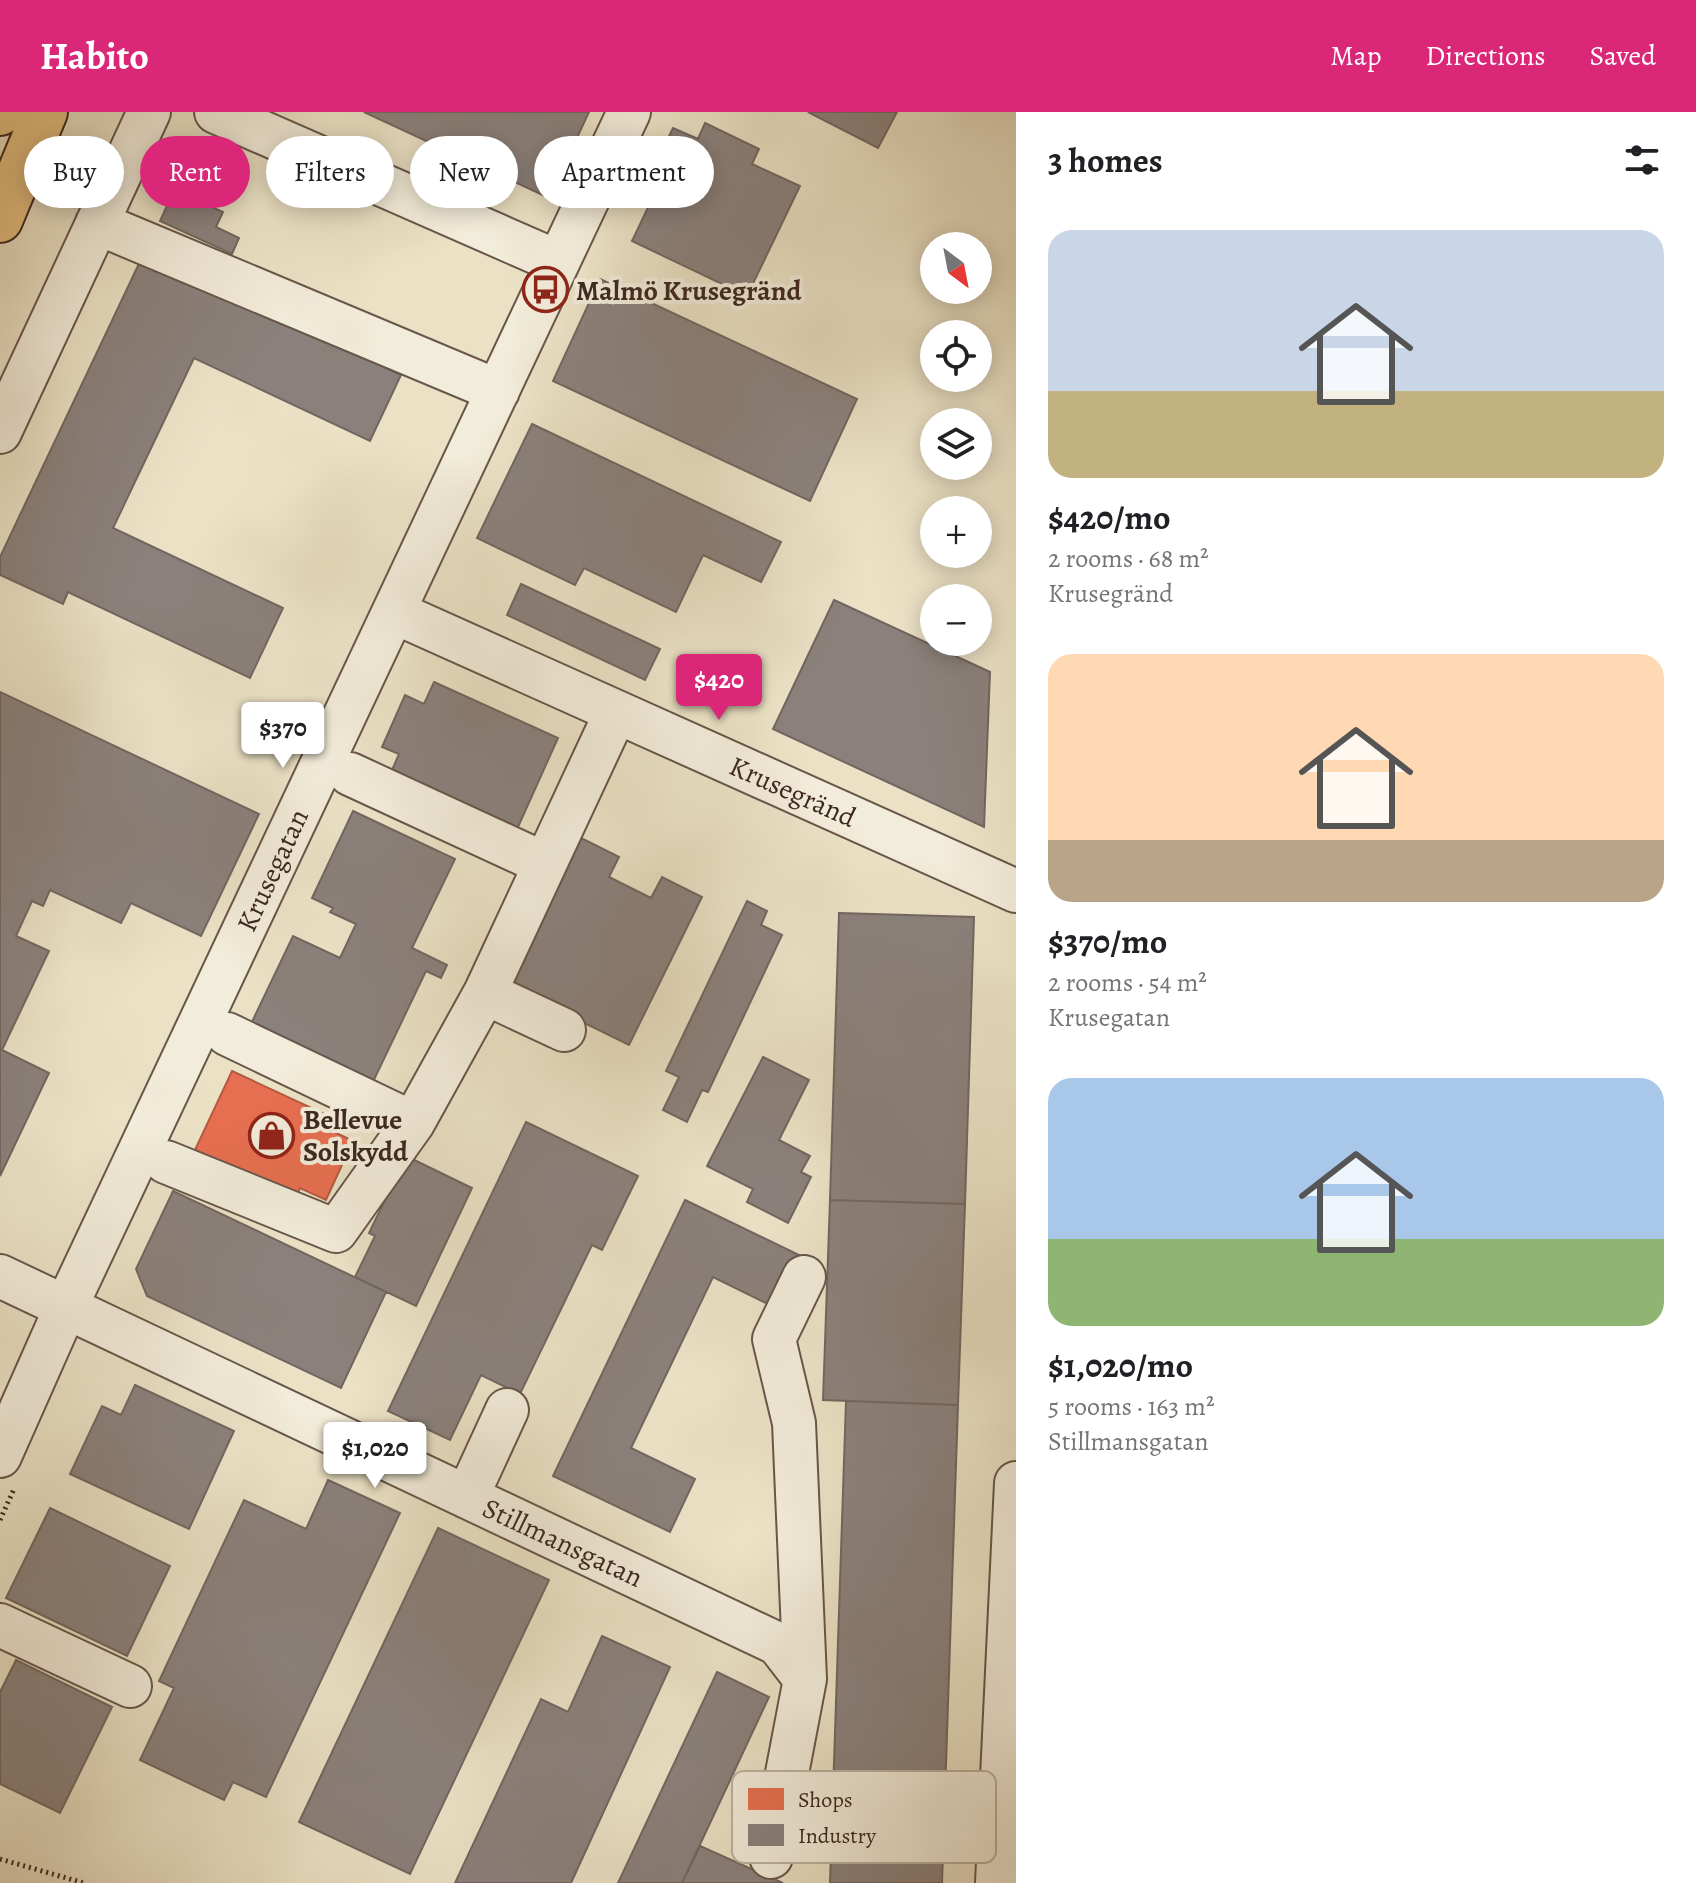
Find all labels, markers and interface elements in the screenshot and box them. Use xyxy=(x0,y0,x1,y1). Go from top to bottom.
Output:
text: Habito xyxy=(40,30,149,82)
text: Map xyxy=(1330,37,1381,75)
text: Directions xyxy=(1425,37,1546,75)
text: Saved xyxy=(1590,37,1656,75)
chip: Buy xyxy=(24,136,124,208)
chip: Rent xyxy=(140,136,250,208)
chip: Filters xyxy=(266,136,394,208)
chip: New xyxy=(410,136,518,208)
chip: Apartment xyxy=(534,136,714,208)
text: 3 homes xyxy=(1048,137,1163,184)
icon: filters xyxy=(1620,138,1664,182)
north arrow xyxy=(920,232,992,304)
map controls xyxy=(920,232,992,656)
bus stop icon: Malmö Krusegränd xyxy=(521,266,569,314)
place label: Malmö Krusegränd xyxy=(576,272,802,310)
icon: home xyxy=(1284,282,1428,426)
button: locate xyxy=(920,320,992,392)
button: layers xyxy=(920,408,992,480)
text: $420/mo xyxy=(1048,494,1171,541)
button: + xyxy=(920,496,992,568)
text: 2 rooms · 68 m² xyxy=(1048,541,1209,576)
text: Krusegränd xyxy=(1048,576,1173,611)
button: − xyxy=(920,584,992,656)
pin: $420 xyxy=(672,654,766,722)
text: $420 xyxy=(694,662,744,697)
pin: $370 xyxy=(236,702,330,770)
icon: home xyxy=(1284,706,1428,850)
text: $370 xyxy=(259,710,307,745)
street label: Krusegränd xyxy=(723,747,863,837)
street label: Krusegatan xyxy=(228,803,318,938)
text: $370/mo xyxy=(1048,918,1167,965)
text: 2 rooms · 54 m² xyxy=(1048,965,1207,1000)
text: Krusegatan xyxy=(1048,1000,1170,1035)
place label: Bellevue Solskydd xyxy=(303,1101,409,1171)
shop icon: Bellevue Solskydd xyxy=(248,1111,296,1159)
icon: home xyxy=(1284,1130,1428,1274)
text: $1,020/mo xyxy=(1048,1342,1193,1389)
text: 5 rooms · 163 m² xyxy=(1048,1389,1215,1424)
pin: $1,020 xyxy=(310,1422,440,1490)
text: Stillmansgatan xyxy=(1048,1424,1209,1459)
text: $1,020 xyxy=(341,1430,409,1465)
street label: Stillmansgatan xyxy=(476,1489,649,1597)
legend xyxy=(732,1771,996,1863)
text: Shops xyxy=(798,1785,853,1815)
text: Industry xyxy=(798,1821,876,1851)

